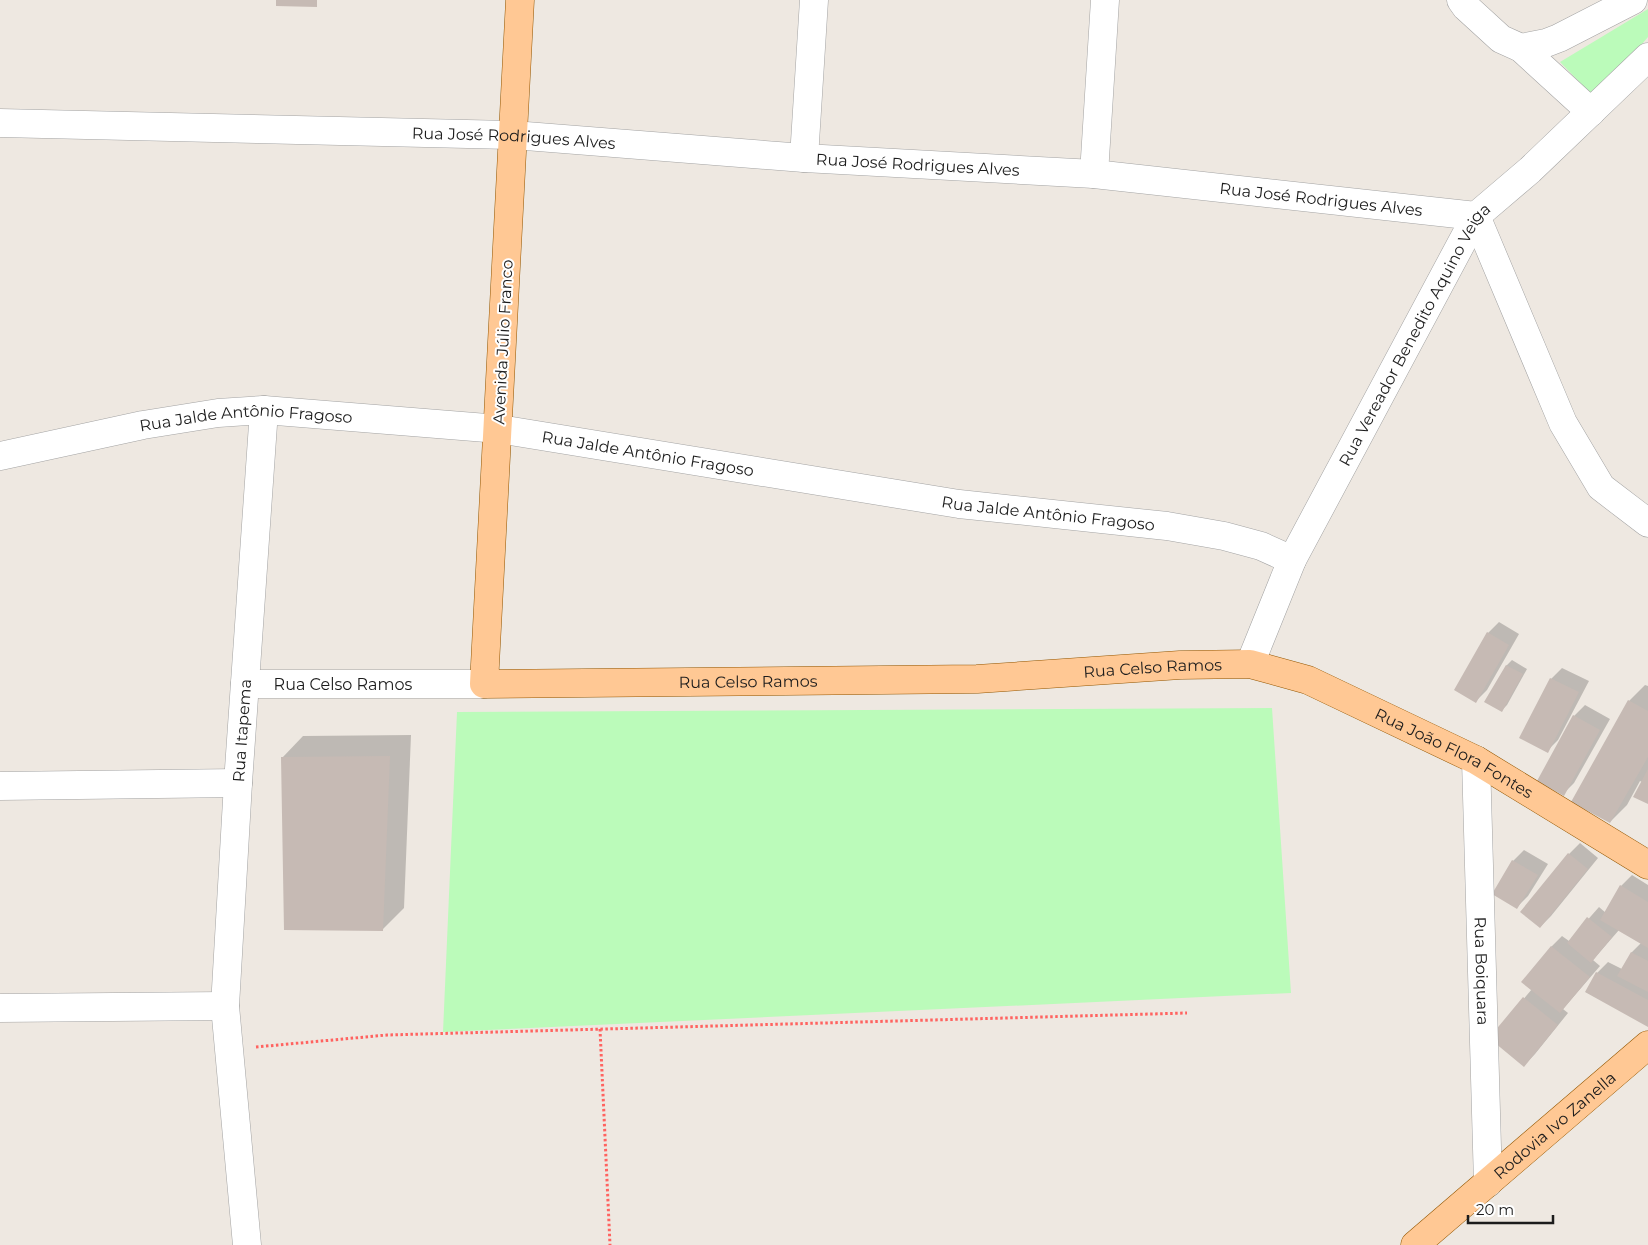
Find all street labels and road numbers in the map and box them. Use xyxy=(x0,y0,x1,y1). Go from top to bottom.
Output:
street label: Rua José Rodrigues Alves xyxy=(412,123,616,153)
street label: Rua José Rodrigues Alves xyxy=(815,149,1020,179)
street label: Rua José Rodrigues Alves xyxy=(1219,178,1424,220)
street label: Rua Vereador Benedito Aquino Veiga xyxy=(1335,199,1494,469)
street label: Avenida Júlio Franco xyxy=(489,259,517,425)
street label: Rua Jalde Antônio Fragoso xyxy=(138,400,353,435)
street label: Rua Jalde Antônio Fragoso xyxy=(540,427,755,480)
street label: Rua Jalde Antônio Fragoso xyxy=(940,492,1156,534)
street label: Rua Celso Ramos xyxy=(1083,655,1222,681)
street label: Rua Celso Ramos xyxy=(679,671,818,692)
street label: Rua Celso Ramos xyxy=(274,675,413,694)
street label: Rua Itapema xyxy=(229,678,255,783)
street label: Rua João Flora Fontes xyxy=(1372,704,1537,802)
street label: Rua Boiquara xyxy=(1471,916,1493,1026)
street label: Rodovia Ivo Zanella xyxy=(1490,1067,1620,1183)

